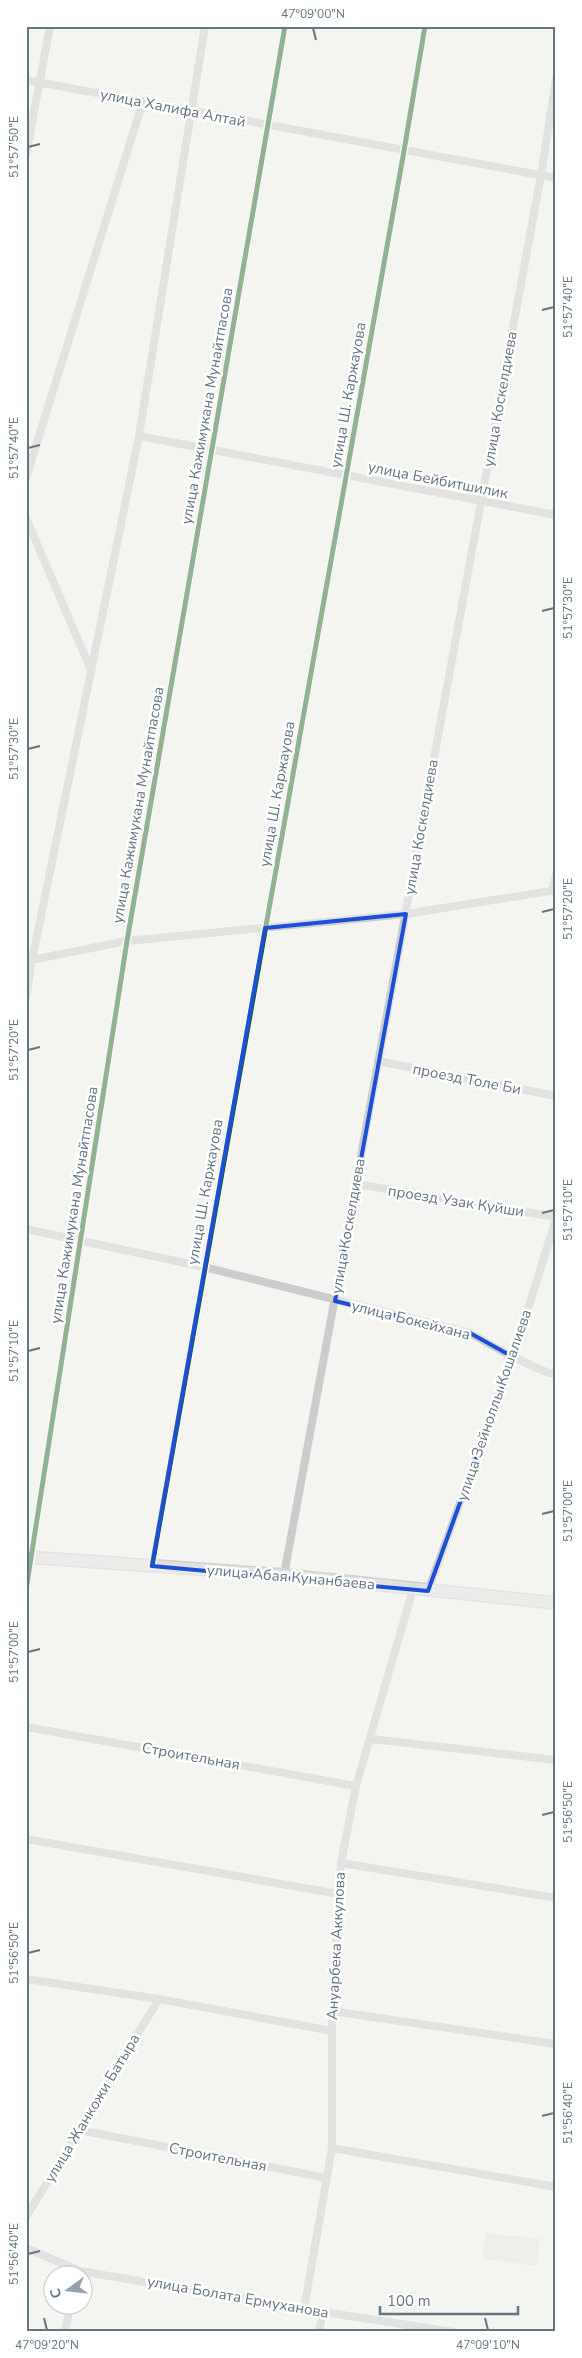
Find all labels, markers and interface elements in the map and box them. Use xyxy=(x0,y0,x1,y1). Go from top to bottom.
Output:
text: 47°09'00"N xyxy=(281,6,345,22)
street label: улица Халифа Алтай xyxy=(99,84,247,132)
text: 51°57'50"E xyxy=(6,116,22,178)
text: 51°57'40"E xyxy=(560,276,576,338)
street label: улица Кажимукана Мунайтпасова xyxy=(176,286,238,526)
street label: улица Ш. Каржауова xyxy=(325,321,371,469)
street label: улица Коскелдиева xyxy=(478,330,522,468)
text: 51°57'40"E xyxy=(6,417,22,479)
street label: улица Бейбитшилик xyxy=(366,457,510,503)
text: 51°57'30"E xyxy=(560,577,576,639)
street label: улица Кажимукана Мунайтпасова xyxy=(107,685,169,925)
text: 51°57'30"E xyxy=(6,718,22,780)
street label: улица Ш. Каржауова xyxy=(254,720,300,868)
street label: улица Коскелдиева xyxy=(399,758,443,896)
text: 51°57'20"E xyxy=(560,878,576,940)
text: 51°57'20"E xyxy=(6,1019,22,1081)
street label: проезд Толе Би xyxy=(411,1059,523,1099)
street label: улица Кажимукана Мунайтпасова xyxy=(45,1085,103,1325)
street label: улица Ш. Каржауова xyxy=(182,1118,228,1266)
street label: улица Коскелдиева xyxy=(326,1157,370,1295)
text: 51°57'10"E xyxy=(560,1179,576,1241)
street label: проезд Узак Куйши xyxy=(386,1180,526,1222)
street label: улица Бокейхана xyxy=(349,1296,473,1344)
street label: улица Зейноллы Кошалиева xyxy=(452,1307,536,1503)
text: 51°57'10"E xyxy=(6,1320,22,1382)
text: 51°57'00"E xyxy=(560,1480,576,1542)
street label: улица Абая Кунанбаева xyxy=(206,1560,376,1594)
text: 51°57'00"E xyxy=(6,1621,22,1683)
street label: Строительная xyxy=(140,1738,242,1774)
text: 51°56'50"E xyxy=(560,1781,576,1843)
street label: Ануарбека Аккулова xyxy=(322,1871,350,2021)
text: 51°56'50"E xyxy=(6,1922,22,1984)
street label: улица Жанкожи Батыра xyxy=(40,2030,144,2186)
text: 51°56'40"E xyxy=(560,2082,576,2144)
street label: Строительная xyxy=(167,2138,269,2176)
text: 51°56'40"E xyxy=(6,2223,22,2285)
north arrow xyxy=(42,2266,92,2316)
street label: улица Болата Ермуханова xyxy=(146,2271,330,2323)
scale bar xyxy=(380,2283,517,2315)
text: С xyxy=(45,2286,66,2300)
text: 100 m xyxy=(387,2291,431,2311)
text: 47°09'20"N xyxy=(15,2337,79,2353)
text: 47°09'10"N xyxy=(456,2337,520,2353)

